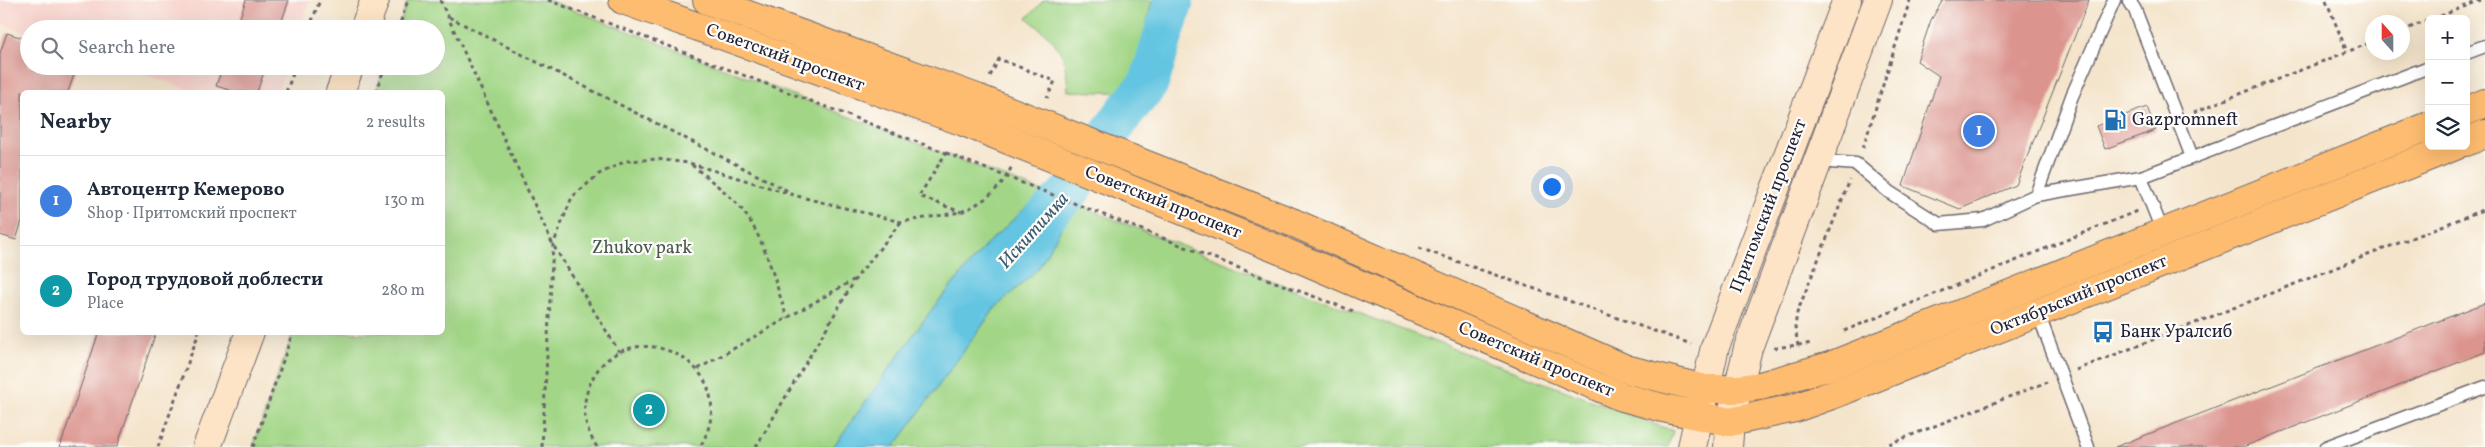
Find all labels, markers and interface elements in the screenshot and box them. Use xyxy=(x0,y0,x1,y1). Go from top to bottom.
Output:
north arrow xyxy=(2365,15,2410,60)
map controls xyxy=(2425,15,2470,150)
button: + xyxy=(2425,15,2470,60)
street label: Советский проспект xyxy=(702,18,868,98)
search box xyxy=(20,20,445,75)
icon: search xyxy=(38,34,66,62)
text: Search here xyxy=(78,35,175,61)
button: − xyxy=(2425,60,2470,105)
button: layers xyxy=(2425,105,2470,150)
fuel station icon: Gazpromneft xyxy=(2102,107,2128,133)
text: Nearby xyxy=(40,108,111,137)
place label: Gazpromneft xyxy=(2132,108,2238,133)
text: 2 results xyxy=(366,112,425,134)
pin: 1 xyxy=(1963,112,1995,150)
street label: Притомский проспект xyxy=(1724,115,1814,297)
street label: Советский проспект xyxy=(1081,160,1245,246)
your location xyxy=(1539,174,1565,200)
text: Автоцентр Кемерово xyxy=(87,177,285,203)
water label: Искитимка xyxy=(993,187,1075,275)
text: 1 xyxy=(53,190,59,212)
text: 130 m xyxy=(384,190,425,212)
text: Shop · Притомский проспект xyxy=(87,203,297,225)
park label: Zhukov park xyxy=(592,236,692,261)
street label: Октябрьский проспект xyxy=(1987,249,2171,343)
text: Город трудовой доблести xyxy=(87,267,323,293)
text: 2 xyxy=(52,280,60,302)
text: 280 m xyxy=(381,280,425,302)
text: Place xyxy=(87,293,124,315)
street label: Советский проспект xyxy=(1454,316,1618,404)
bus stop icon: Банк Уралсиб xyxy=(2090,319,2116,345)
place label: Банк Уралсиб xyxy=(2120,320,2232,345)
pin: 2 xyxy=(633,391,665,429)

